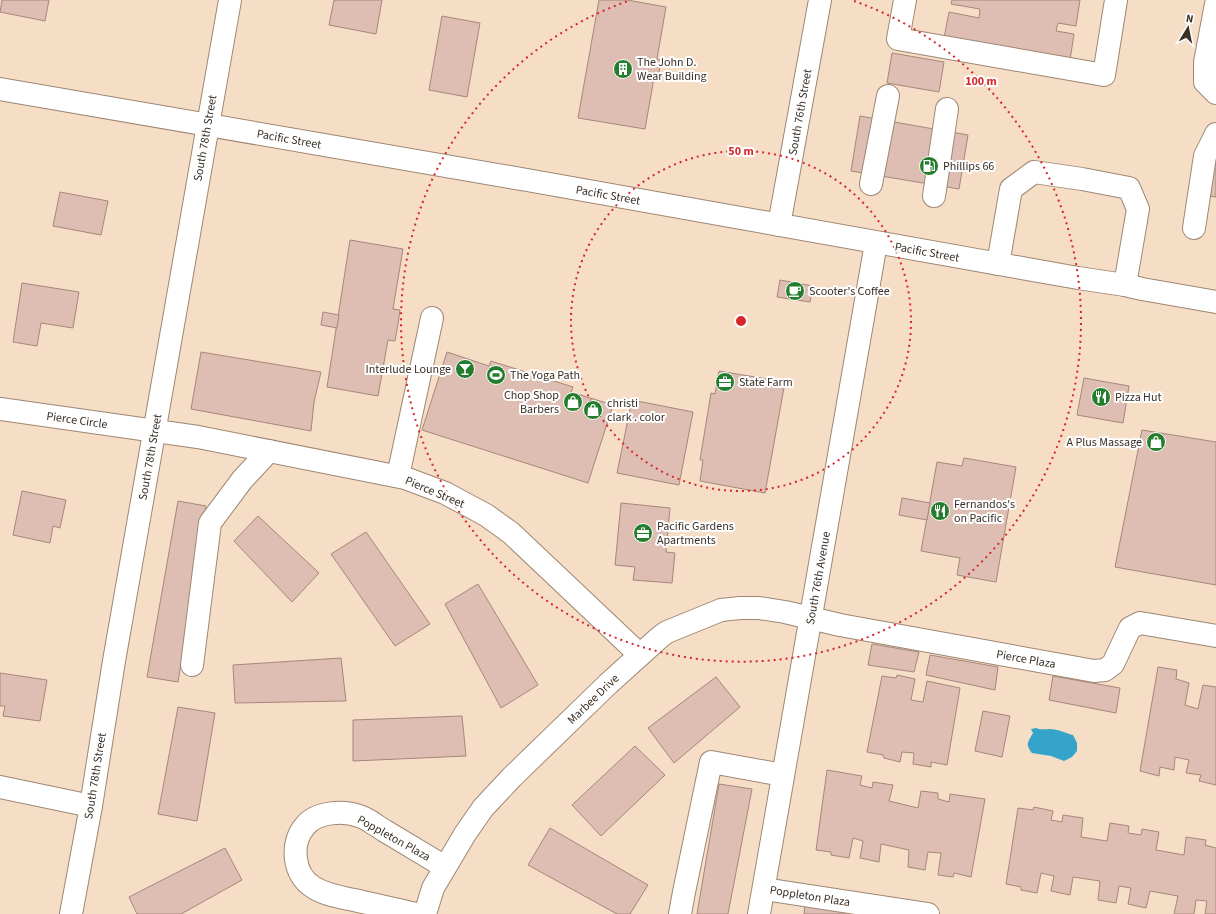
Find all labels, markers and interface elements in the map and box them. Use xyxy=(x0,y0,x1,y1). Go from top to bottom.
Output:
north arrow xyxy=(1168,8,1208,48)
text: N xyxy=(1185,11,1195,27)
place label: The John D. Wear Building xyxy=(637,54,707,85)
building icon: The John D. Wear Building xyxy=(612,58,634,80)
street label: South 76th Street xyxy=(785,68,816,157)
text: 100 m xyxy=(965,73,997,90)
street label: South 78th Street xyxy=(190,94,221,183)
street label: Pacific Street xyxy=(255,125,322,154)
text: 50 m xyxy=(728,143,754,160)
fuel station icon: Phillips 66 xyxy=(918,155,940,177)
place label: Phillips 66 xyxy=(943,158,994,175)
street label: Pacific Street xyxy=(574,181,641,210)
street label: Pacific Street xyxy=(893,238,960,267)
cafe icon: Scooter's Coffee xyxy=(784,280,806,302)
place label: Scooter's Coffee xyxy=(809,283,890,300)
centre of rings xyxy=(734,314,748,328)
bar icon: Interlude Lounge xyxy=(454,358,476,380)
place label: Interlude Lounge xyxy=(366,361,451,378)
sports icon: The Yoga Path xyxy=(485,364,507,386)
place label: The Yoga Path xyxy=(510,367,580,384)
office icon: State Farm xyxy=(714,371,736,393)
place label: State Farm xyxy=(739,374,793,391)
restaurant icon: Pizza Hut xyxy=(1090,386,1112,408)
place label: Chop Shop Barbers xyxy=(504,387,559,418)
place label: Pizza Hut xyxy=(1115,389,1162,406)
shop icon: Chop Shop Barbers xyxy=(562,391,584,413)
place label: christi clark . color xyxy=(607,395,666,426)
shop icon: christi clark . color xyxy=(582,399,604,421)
street label: Pierce Circle xyxy=(45,408,109,433)
street label: South 78th Street xyxy=(135,413,166,502)
shop icon: A Plus Massage xyxy=(1145,431,1167,453)
place label: A Plus Massage xyxy=(1067,434,1142,451)
street label: Pierce Street xyxy=(402,472,467,513)
place label: Fernandos's on Pacific xyxy=(954,496,1015,527)
restaurant icon: Fernandos's on Pacific xyxy=(929,500,951,522)
place label: Pacific Gardens Apartments xyxy=(657,518,734,549)
office icon: Pacific Gardens Apartments xyxy=(632,522,654,544)
street label: South 76th Avenue xyxy=(802,530,835,626)
street label: Pierce Plaza xyxy=(995,646,1057,673)
street label: Marbee Drive xyxy=(564,670,623,728)
street label: South 78th Street xyxy=(80,732,111,821)
street label: Poppleton Plaza xyxy=(354,811,433,866)
street label: Poppleton Plaza xyxy=(768,882,851,911)

